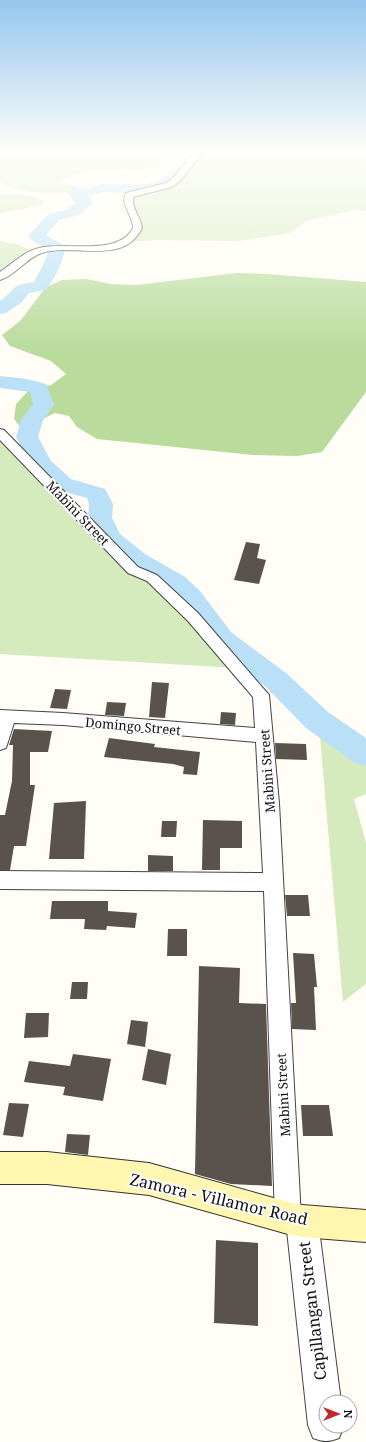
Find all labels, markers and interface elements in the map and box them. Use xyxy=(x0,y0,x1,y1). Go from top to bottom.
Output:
street label: Mabini Street xyxy=(42,477,114,550)
street label: Domingo Street xyxy=(84,713,182,739)
street label: Mabini Street xyxy=(255,728,279,813)
street label: Mabini Street xyxy=(272,1052,294,1137)
street label: Zamora - Villamor Road xyxy=(128,1168,310,1230)
street label: Capillangan Street xyxy=(293,1240,331,1382)
north arrow xyxy=(318,1394,358,1434)
text: N xyxy=(341,1410,356,1419)

